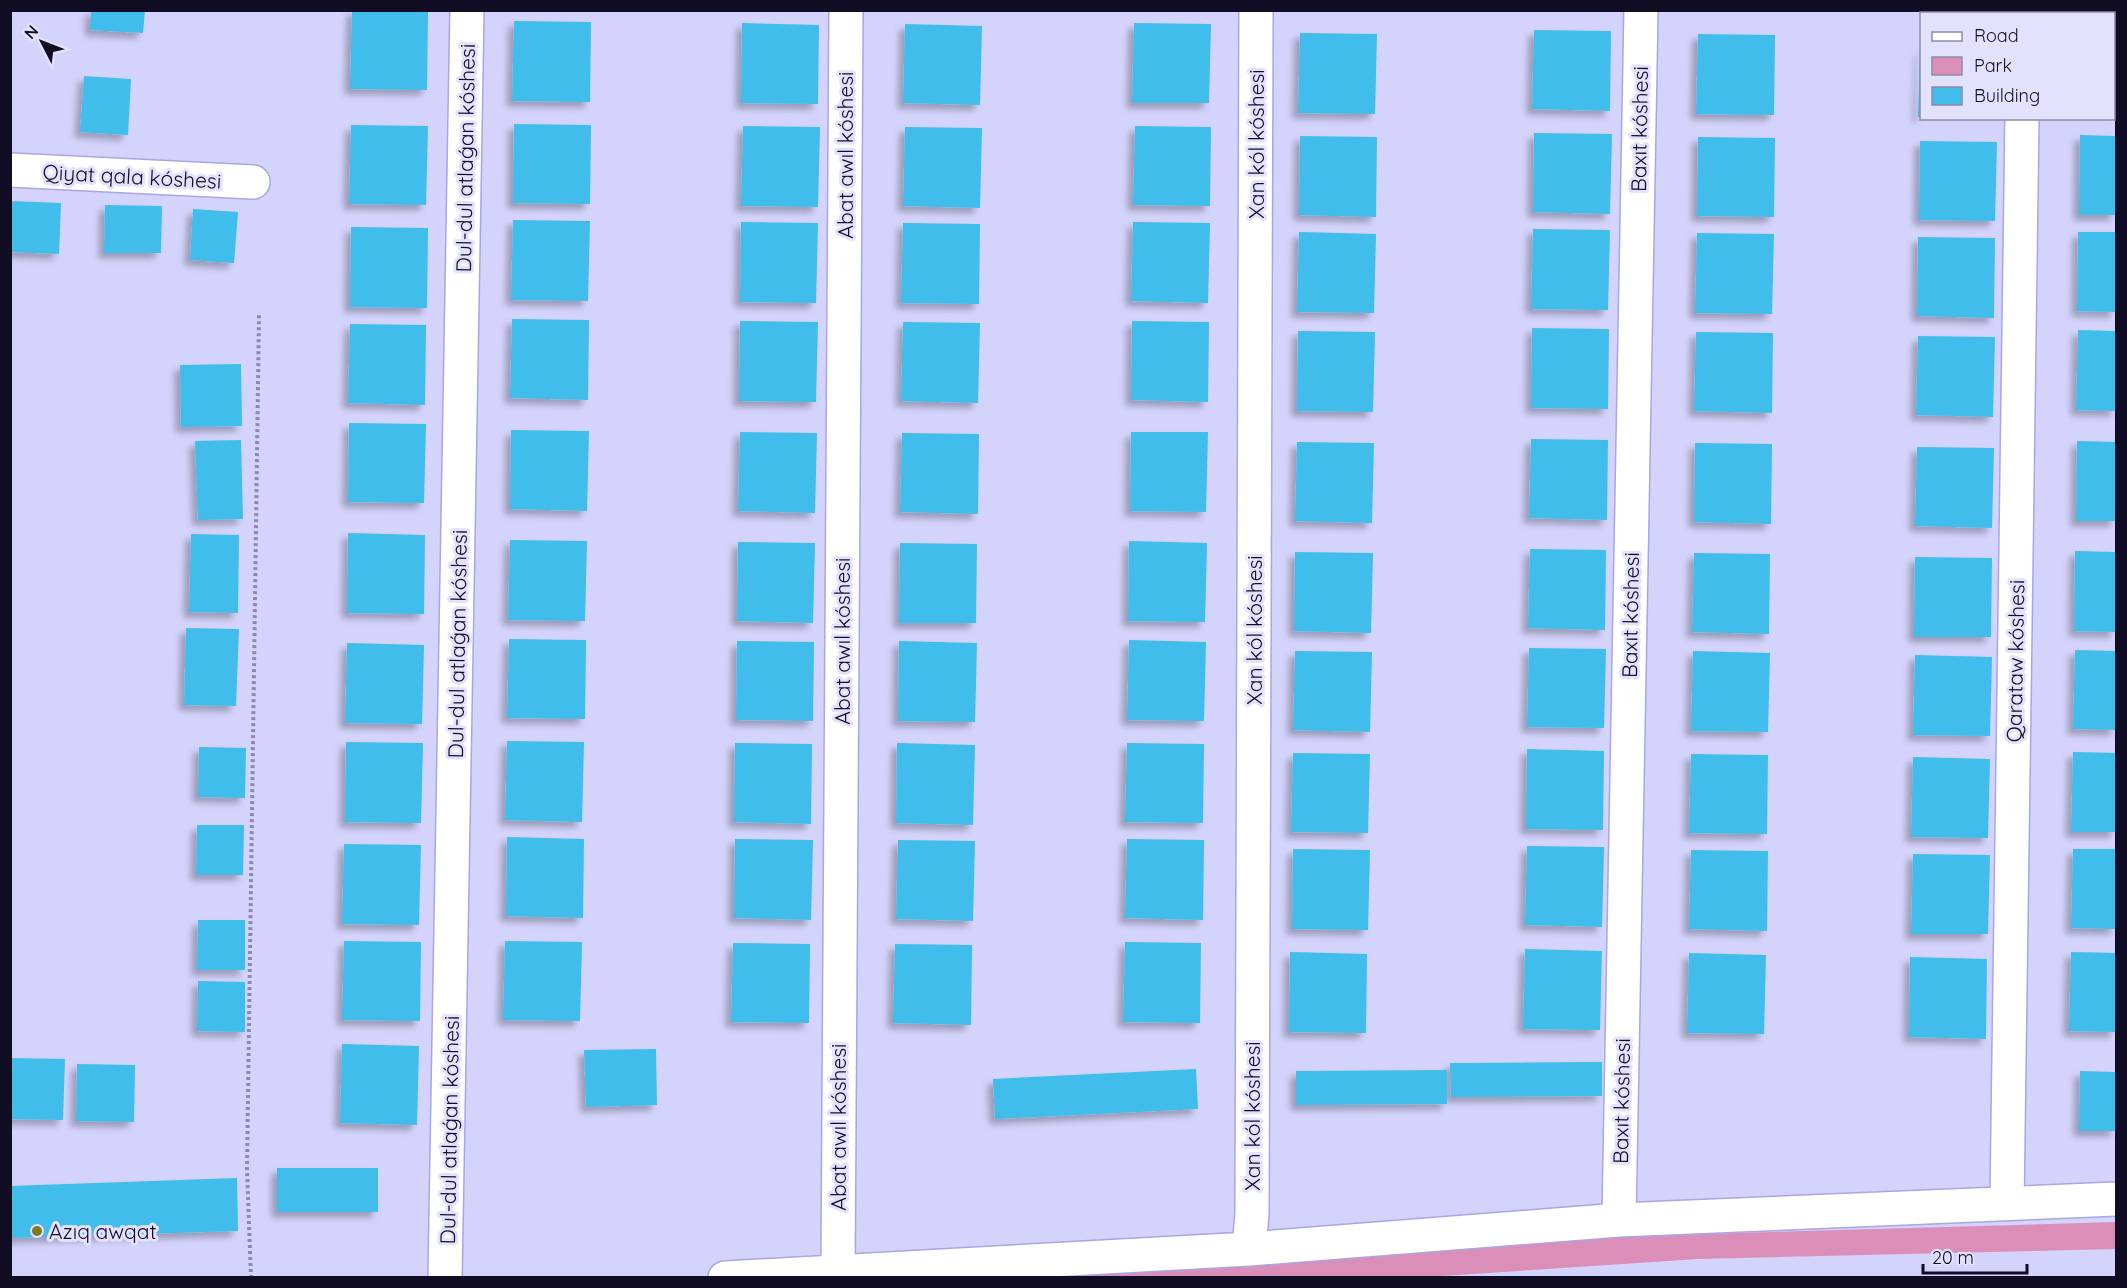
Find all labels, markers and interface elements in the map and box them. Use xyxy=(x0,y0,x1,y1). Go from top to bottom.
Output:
north arrow xyxy=(12,12,72,72)
legend xyxy=(1920,12,2115,120)
text: N xyxy=(19,21,42,43)
text: Road xyxy=(1974,24,2019,47)
street label: Dul-dul atlaǵan kóshesi xyxy=(450,44,480,272)
text: Park xyxy=(1974,54,2012,77)
street label: Baxıt kóshesi xyxy=(1625,66,1653,192)
street label: Xan kól kóshesi xyxy=(1243,69,1269,219)
street label: Abat awıl kóshesi xyxy=(832,71,858,239)
text: Building xyxy=(1974,84,2040,107)
street label: Qiyat qala kóshesi xyxy=(42,158,222,194)
street label: Dul-dul atlaǵan kóshesi xyxy=(442,530,472,758)
street label: Baxıt kóshesi xyxy=(1616,552,1644,678)
street label: Xan kól kóshesi xyxy=(1241,555,1267,705)
street label: Abat awıl kóshesi xyxy=(829,557,855,725)
street label: Qarataw kóshesi xyxy=(2001,579,2029,743)
street label: Dul-dul atlaǵan kóshesi xyxy=(434,1016,464,1244)
street label: Baxıt kóshesi xyxy=(1607,1038,1635,1164)
street label: Xan kól kóshesi xyxy=(1239,1041,1265,1191)
street label: Abat awıl kóshesi xyxy=(825,1043,851,1211)
place label: Azıq awqat xyxy=(49,1218,157,1244)
marker: Azıq awqat xyxy=(30,1224,44,1238)
scale bar xyxy=(1923,1237,2026,1275)
text: 20 m xyxy=(1932,1246,1974,1269)

